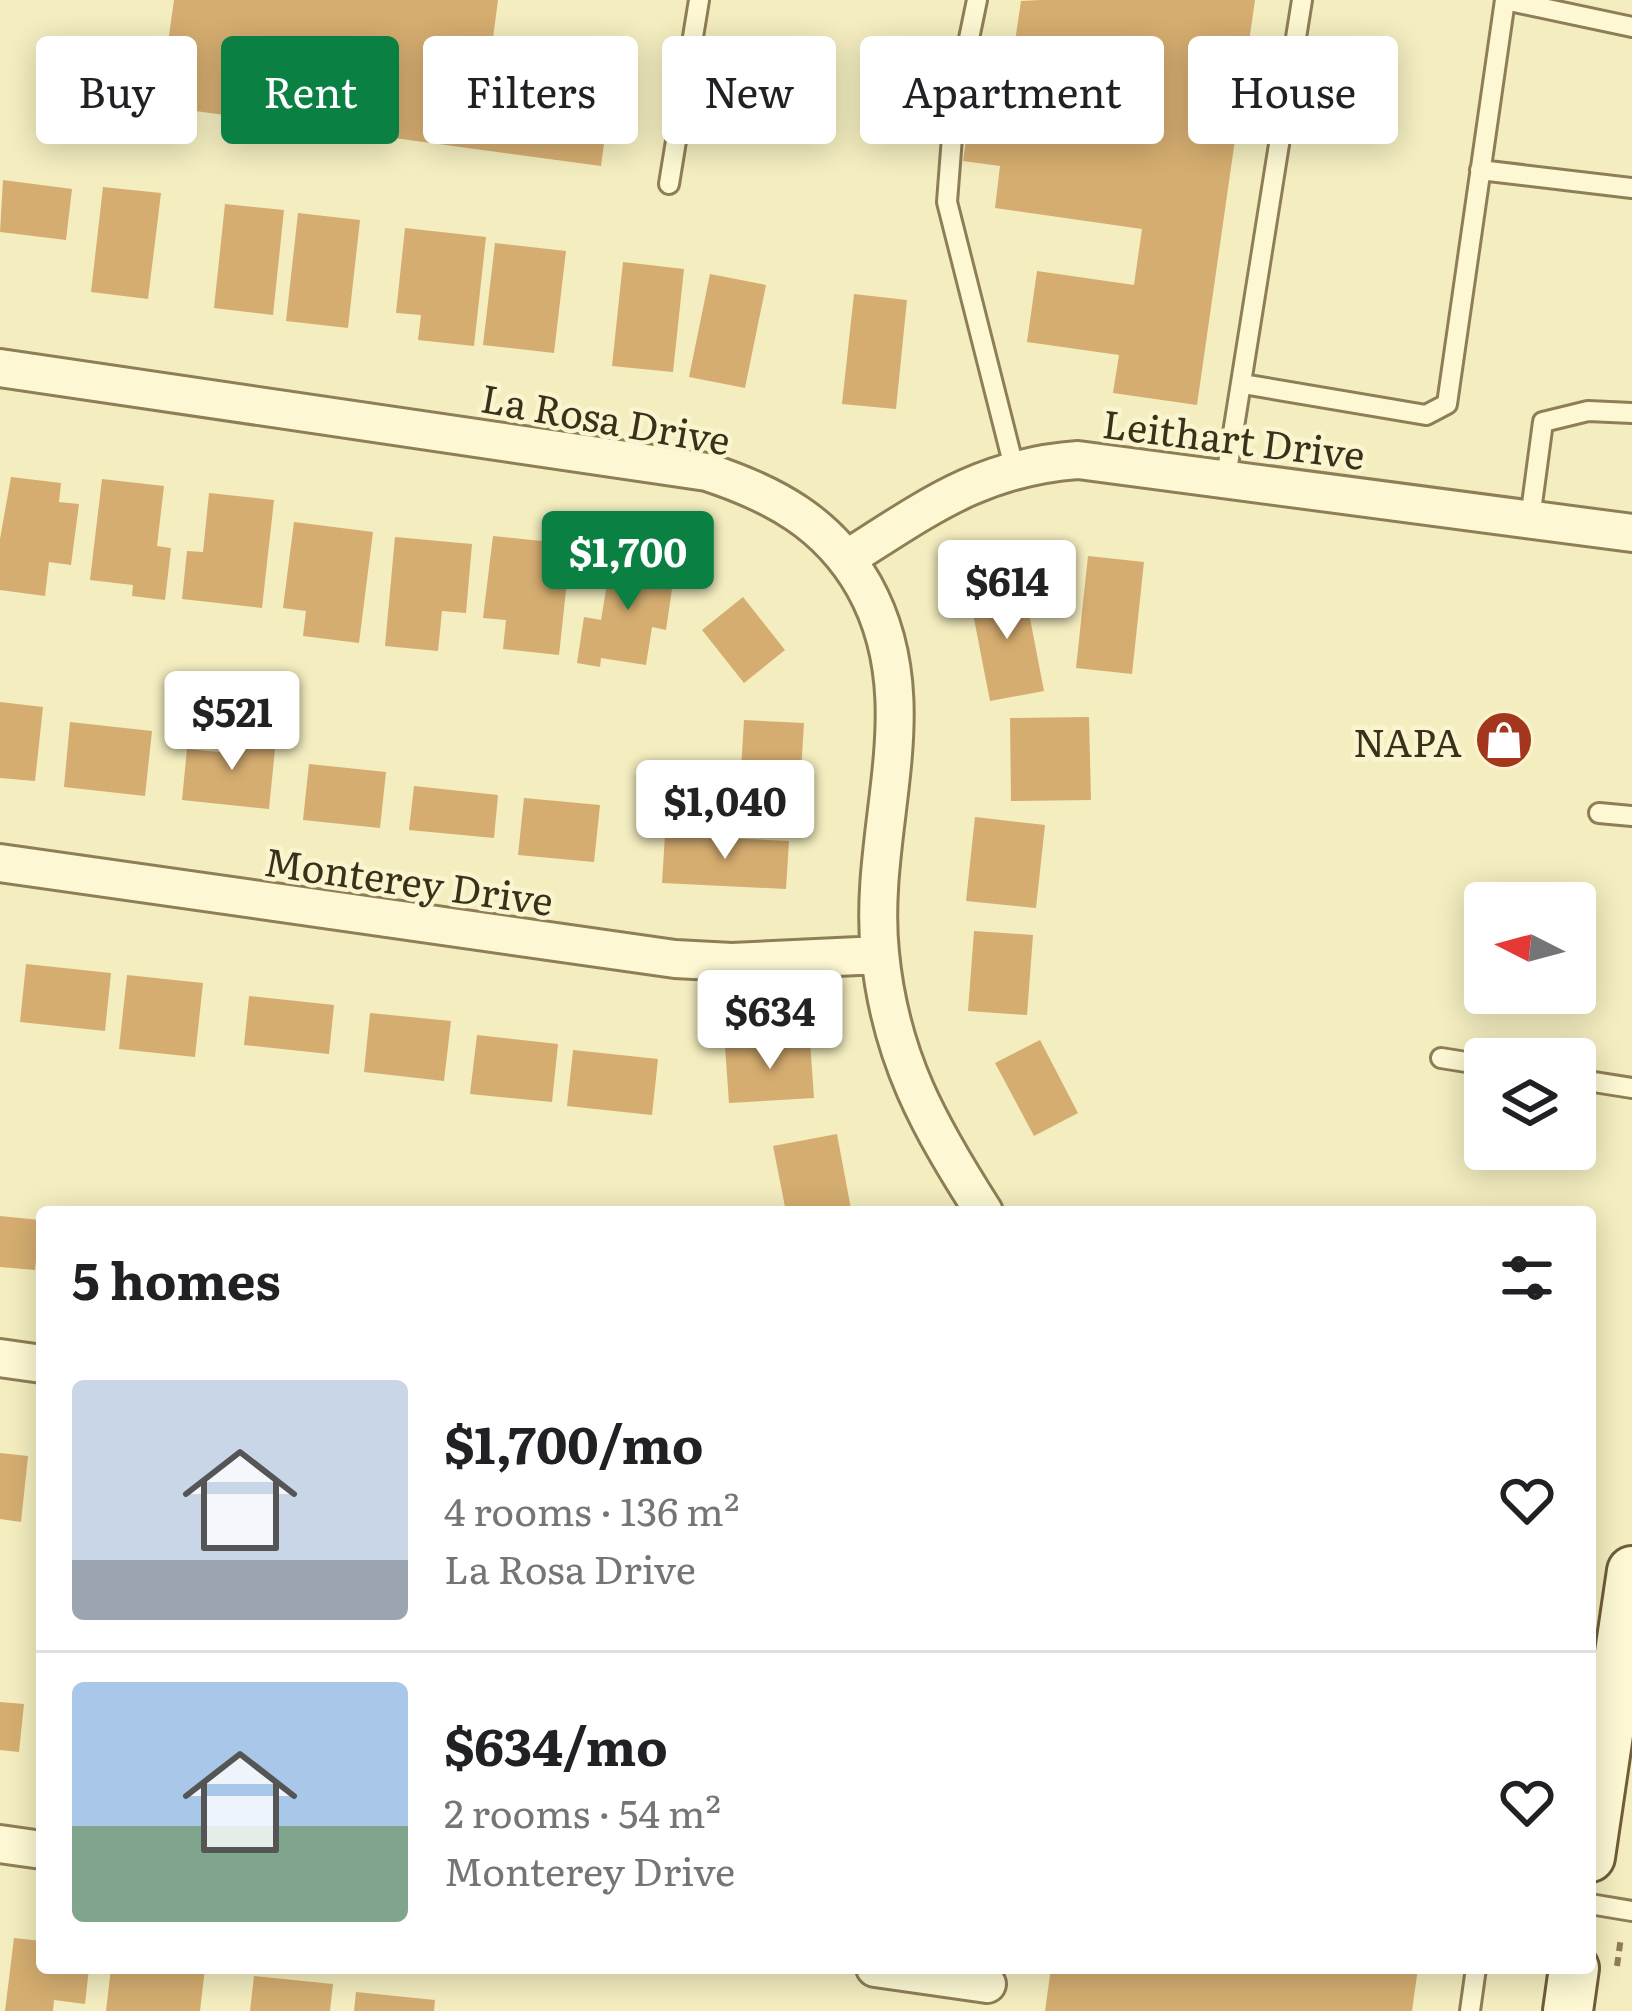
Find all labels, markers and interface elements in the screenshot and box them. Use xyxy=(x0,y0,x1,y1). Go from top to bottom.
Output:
chip: Buy xyxy=(36,36,197,144)
chip: Rent xyxy=(221,36,399,144)
chip: Filters xyxy=(423,36,638,144)
chip: New xyxy=(662,36,836,144)
chip: Apartment xyxy=(860,36,1164,144)
chip: House xyxy=(1188,36,1398,144)
street label: La Rosa Drive xyxy=(477,367,735,467)
street label: Leithart Drive xyxy=(1100,392,1368,482)
pin: $1,700 xyxy=(530,511,726,613)
text: $1,700 xyxy=(569,521,687,579)
pin: $614 xyxy=(936,540,1078,642)
text: $614 xyxy=(965,550,1049,608)
pin: $521 xyxy=(161,671,303,773)
text: $521 xyxy=(191,681,273,739)
shop icon: NAPA xyxy=(1473,709,1535,771)
place label: NAPA xyxy=(1353,711,1462,769)
pin: $1,040 xyxy=(627,760,823,862)
text: $1,040 xyxy=(663,770,787,828)
street label: Monterey Drive xyxy=(261,830,557,928)
north arrow xyxy=(1464,882,1596,1014)
map controls xyxy=(1464,882,1596,1170)
pin: $634 xyxy=(699,970,841,1072)
text: $634 xyxy=(725,980,815,1038)
button: layers xyxy=(1464,1038,1596,1170)
text: 5 homes xyxy=(72,1240,281,1316)
icon: filters xyxy=(1494,1245,1560,1311)
text: $1,700/mo xyxy=(444,1404,704,1480)
icon: home xyxy=(168,1428,312,1572)
icon: heart xyxy=(1494,1467,1560,1533)
text: 4 rooms · 136 m² xyxy=(444,1480,739,1538)
text: La Rosa Drive xyxy=(444,1538,696,1596)
text: $634/mo xyxy=(444,1706,668,1782)
icon: home xyxy=(168,1730,312,1874)
icon: heart xyxy=(1494,1769,1560,1835)
text: 2 rooms · 54 m² xyxy=(444,1782,721,1840)
text: Monterey Drive xyxy=(444,1840,735,1898)

